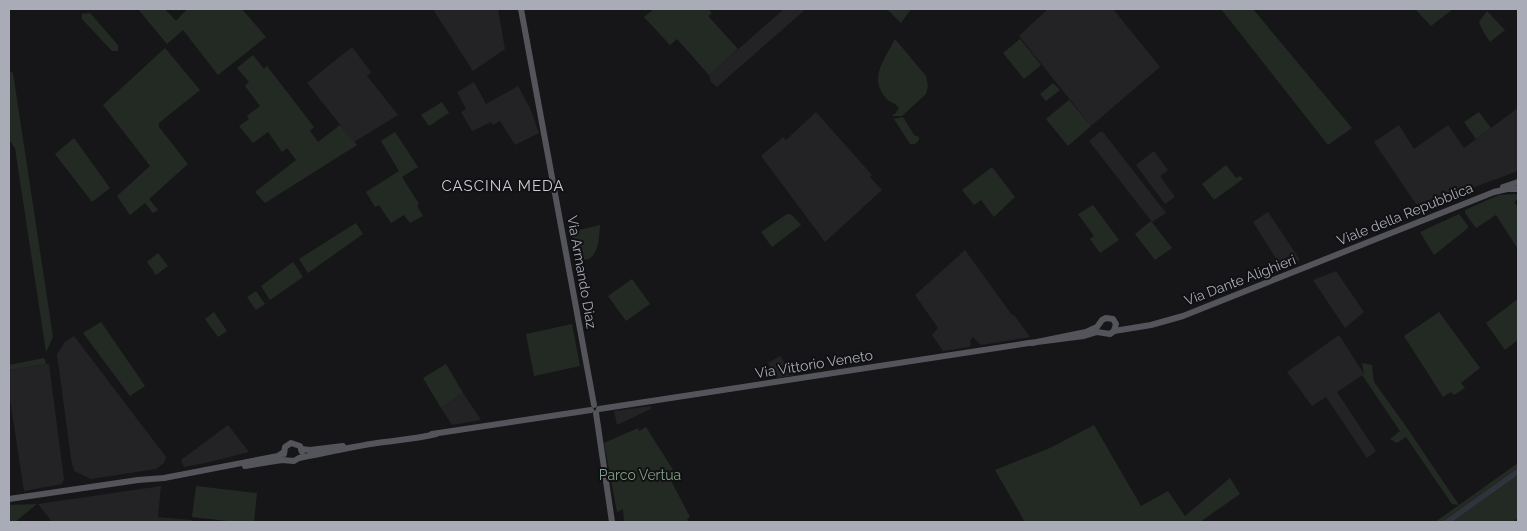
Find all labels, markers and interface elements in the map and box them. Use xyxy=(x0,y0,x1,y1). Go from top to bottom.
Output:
district label: CASCINA MEDA xyxy=(441,177,565,195)
street label: Viale della Repubblica xyxy=(1335,179,1475,249)
street label: Via Armando Diaz xyxy=(564,214,600,330)
street label: Via Dante Alighieri xyxy=(1182,251,1298,309)
street label: Via Vittorio Veneto xyxy=(754,347,874,381)
park label: Parco Vertua xyxy=(599,467,681,483)

